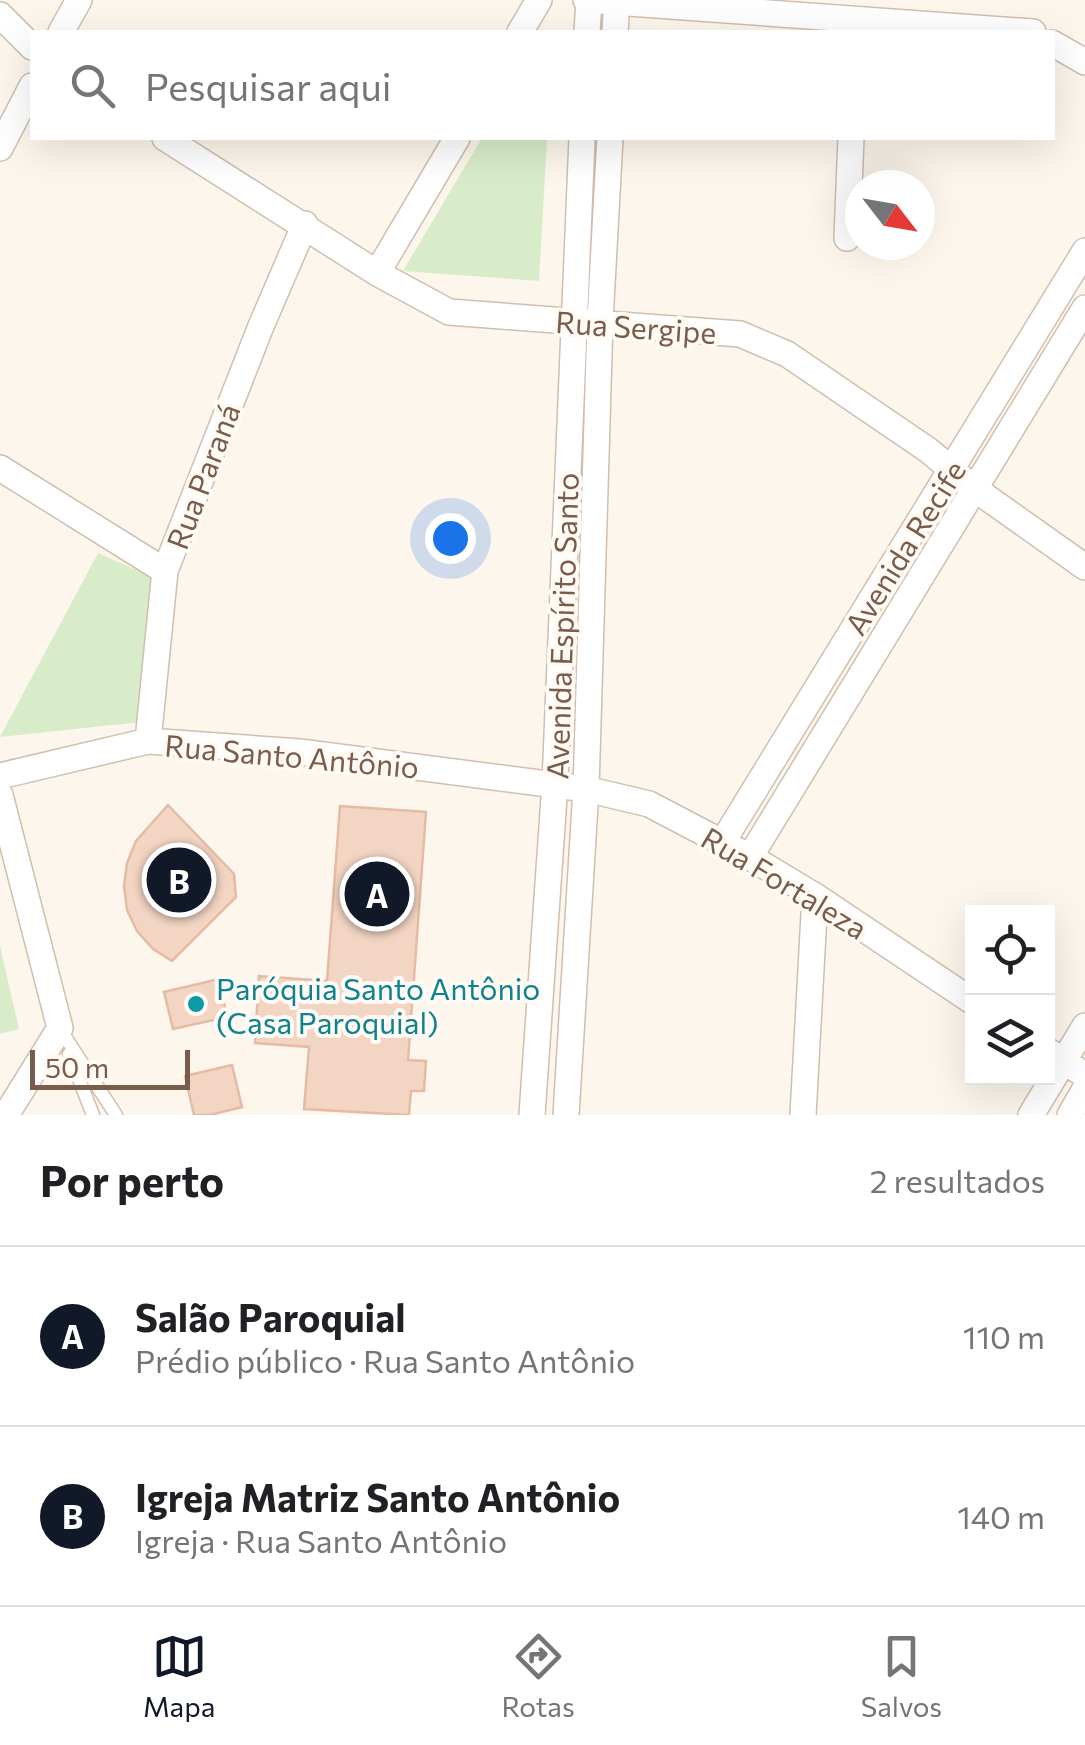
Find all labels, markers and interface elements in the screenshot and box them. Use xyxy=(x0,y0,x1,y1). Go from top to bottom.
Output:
search box xyxy=(30,30,1055,140)
icon: search xyxy=(65,58,120,113)
text: Pesquisar aqui xyxy=(145,62,391,109)
north arrow xyxy=(845,170,935,260)
street label: Rua Sergipe xyxy=(554,302,718,350)
street label: Rua Paraná xyxy=(157,398,247,554)
street label: Avenida Recife xyxy=(836,453,972,641)
street label: Avenida Espírito Santo xyxy=(537,472,585,780)
your location xyxy=(425,513,476,564)
street label: Rua Santo Antônio xyxy=(163,725,421,785)
street label: Rua Fortaleza xyxy=(695,818,875,946)
pin: B xyxy=(146,842,212,918)
pin: A xyxy=(344,856,410,932)
map controls xyxy=(965,905,1055,1085)
button: locate xyxy=(965,905,1055,995)
place label: Paróquia Santo Antônio (Casa Paroquial) xyxy=(216,969,540,1040)
marker: Paróquia Santo Antônio (Casa Paroquial) xyxy=(185,993,207,1015)
button: layers xyxy=(965,995,1055,1085)
scale bar xyxy=(30,1045,190,1090)
text: 50 m xyxy=(45,1050,109,1084)
text: Por perto xyxy=(40,1154,224,1206)
text: 2 resultados xyxy=(870,1160,1045,1200)
text: Salão Paroquial xyxy=(135,1293,406,1340)
text: A xyxy=(61,1316,84,1356)
text: 110 m xyxy=(963,1316,1045,1356)
text: Prédio público · Rua Santo Antônio xyxy=(135,1340,635,1380)
text: Igreja Matriz Santo Antônio xyxy=(135,1473,620,1520)
text: B xyxy=(62,1496,83,1536)
text: 140 m xyxy=(957,1496,1045,1536)
text: Igreja · Rua Santo Antônio xyxy=(135,1520,507,1560)
tab: Mapa xyxy=(143,1629,215,1723)
tab: Rotas xyxy=(501,1629,575,1723)
tab: Salvos xyxy=(861,1629,942,1723)

